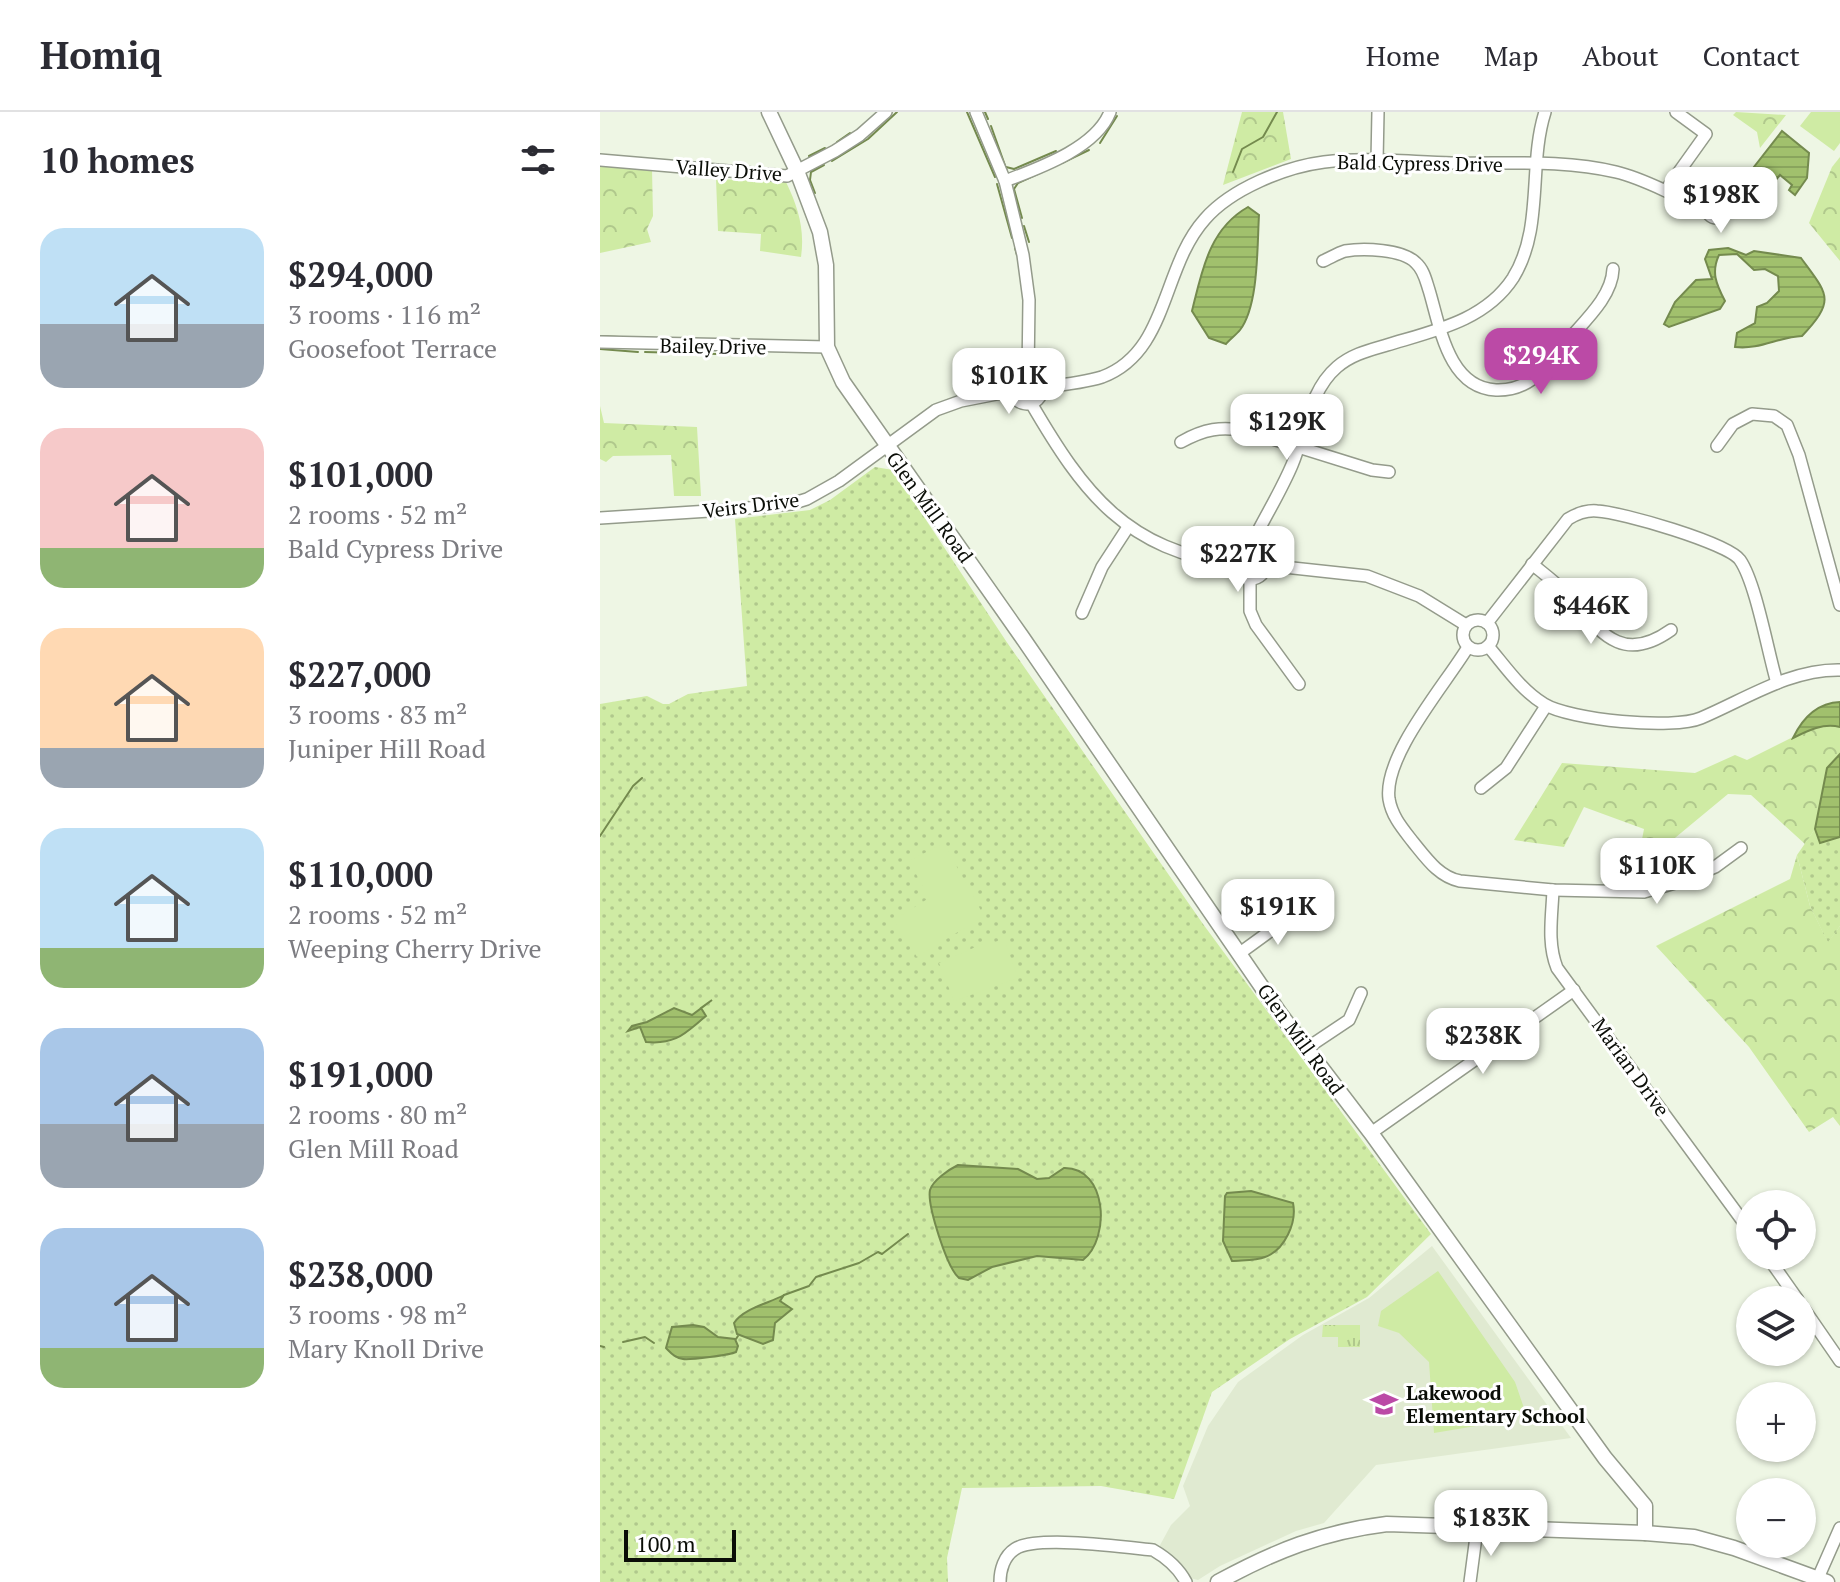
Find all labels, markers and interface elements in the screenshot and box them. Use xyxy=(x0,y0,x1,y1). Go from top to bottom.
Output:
text: Homiq xyxy=(40,30,162,80)
text: Home xyxy=(1366,37,1440,74)
text: Map xyxy=(1484,37,1538,74)
text: About xyxy=(1582,37,1659,74)
text: Contact xyxy=(1703,37,1800,74)
text: 10 homes xyxy=(40,138,195,183)
icon: filters xyxy=(516,138,560,182)
street label: Bald Cypress Drive xyxy=(1337,148,1503,178)
street label: Valley Drive xyxy=(675,153,783,187)
pin: $198K xyxy=(1665,167,1777,235)
text: $198K xyxy=(1682,176,1760,210)
text: $294,000 xyxy=(288,252,433,297)
icon: home xyxy=(104,260,200,356)
text: 3 rooms · 116 m² xyxy=(288,297,481,331)
pin: $294K xyxy=(1485,328,1597,396)
text: Goosefoot Terrace xyxy=(288,331,497,365)
street label: Bailey Drive xyxy=(659,332,767,360)
text: $294K xyxy=(1502,337,1580,371)
pin: $101K xyxy=(953,348,1065,416)
text: $101K xyxy=(970,357,1048,391)
pin: $129K xyxy=(1231,394,1343,462)
text: $129K xyxy=(1248,403,1326,437)
street label: Glen Mill Road xyxy=(880,446,980,568)
text: $101,000 xyxy=(288,452,433,497)
icon: home xyxy=(104,460,200,556)
street label: Veirs Drive xyxy=(701,486,801,524)
text: 2 rooms · 52 m² xyxy=(288,497,467,531)
pin: $227K xyxy=(1182,526,1294,594)
text: Bald Cypress Drive xyxy=(288,531,503,565)
text: $227K xyxy=(1199,535,1277,569)
pin: $446K xyxy=(1535,578,1647,646)
text: $446K xyxy=(1552,587,1630,621)
text: $227,000 xyxy=(288,652,431,697)
icon: home xyxy=(104,660,200,756)
text: 3 rooms · 83 m² xyxy=(288,697,467,731)
text: Juniper Hill Road xyxy=(288,731,486,765)
pin: $110K xyxy=(1601,838,1713,906)
text: $110K xyxy=(1618,847,1696,881)
text: $110,000 xyxy=(288,852,433,897)
icon: home xyxy=(104,860,200,956)
pin: $191K xyxy=(1222,879,1334,947)
text: $191K xyxy=(1239,888,1317,922)
text: 2 rooms · 52 m² xyxy=(288,897,467,931)
text: Weeping Cherry Drive xyxy=(288,931,542,965)
street label: Glen Mill Road xyxy=(1251,978,1351,1100)
pin: $238K xyxy=(1427,1008,1539,1076)
street label: Marian Drive xyxy=(1586,1012,1676,1122)
text: $238K xyxy=(1444,1017,1522,1051)
text: $191,000 xyxy=(288,1052,433,1097)
icon: home xyxy=(104,1060,200,1156)
text: 2 rooms · 80 m² xyxy=(288,1097,467,1131)
text: Glen Mill Road xyxy=(288,1131,459,1165)
map controls xyxy=(1736,1190,1816,1558)
button: locate xyxy=(1736,1190,1816,1270)
text: $238,000 xyxy=(288,1252,433,1297)
icon: home xyxy=(104,1260,200,1356)
button: layers xyxy=(1736,1286,1816,1366)
text: 3 rooms · 98 m² xyxy=(288,1297,467,1331)
text: Mary Knoll Drive xyxy=(288,1331,484,1365)
place label: Lakewood Elementary School xyxy=(1406,1379,1586,1429)
button: + xyxy=(1736,1382,1816,1462)
school or university icon: Lakewood Elementary School xyxy=(1369,1389,1399,1419)
button: − xyxy=(1736,1478,1816,1558)
pin: $183K xyxy=(1435,1490,1547,1558)
text: $183K xyxy=(1452,1499,1530,1533)
scale bar xyxy=(624,1526,736,1562)
text: 100 m xyxy=(636,1529,696,1558)

